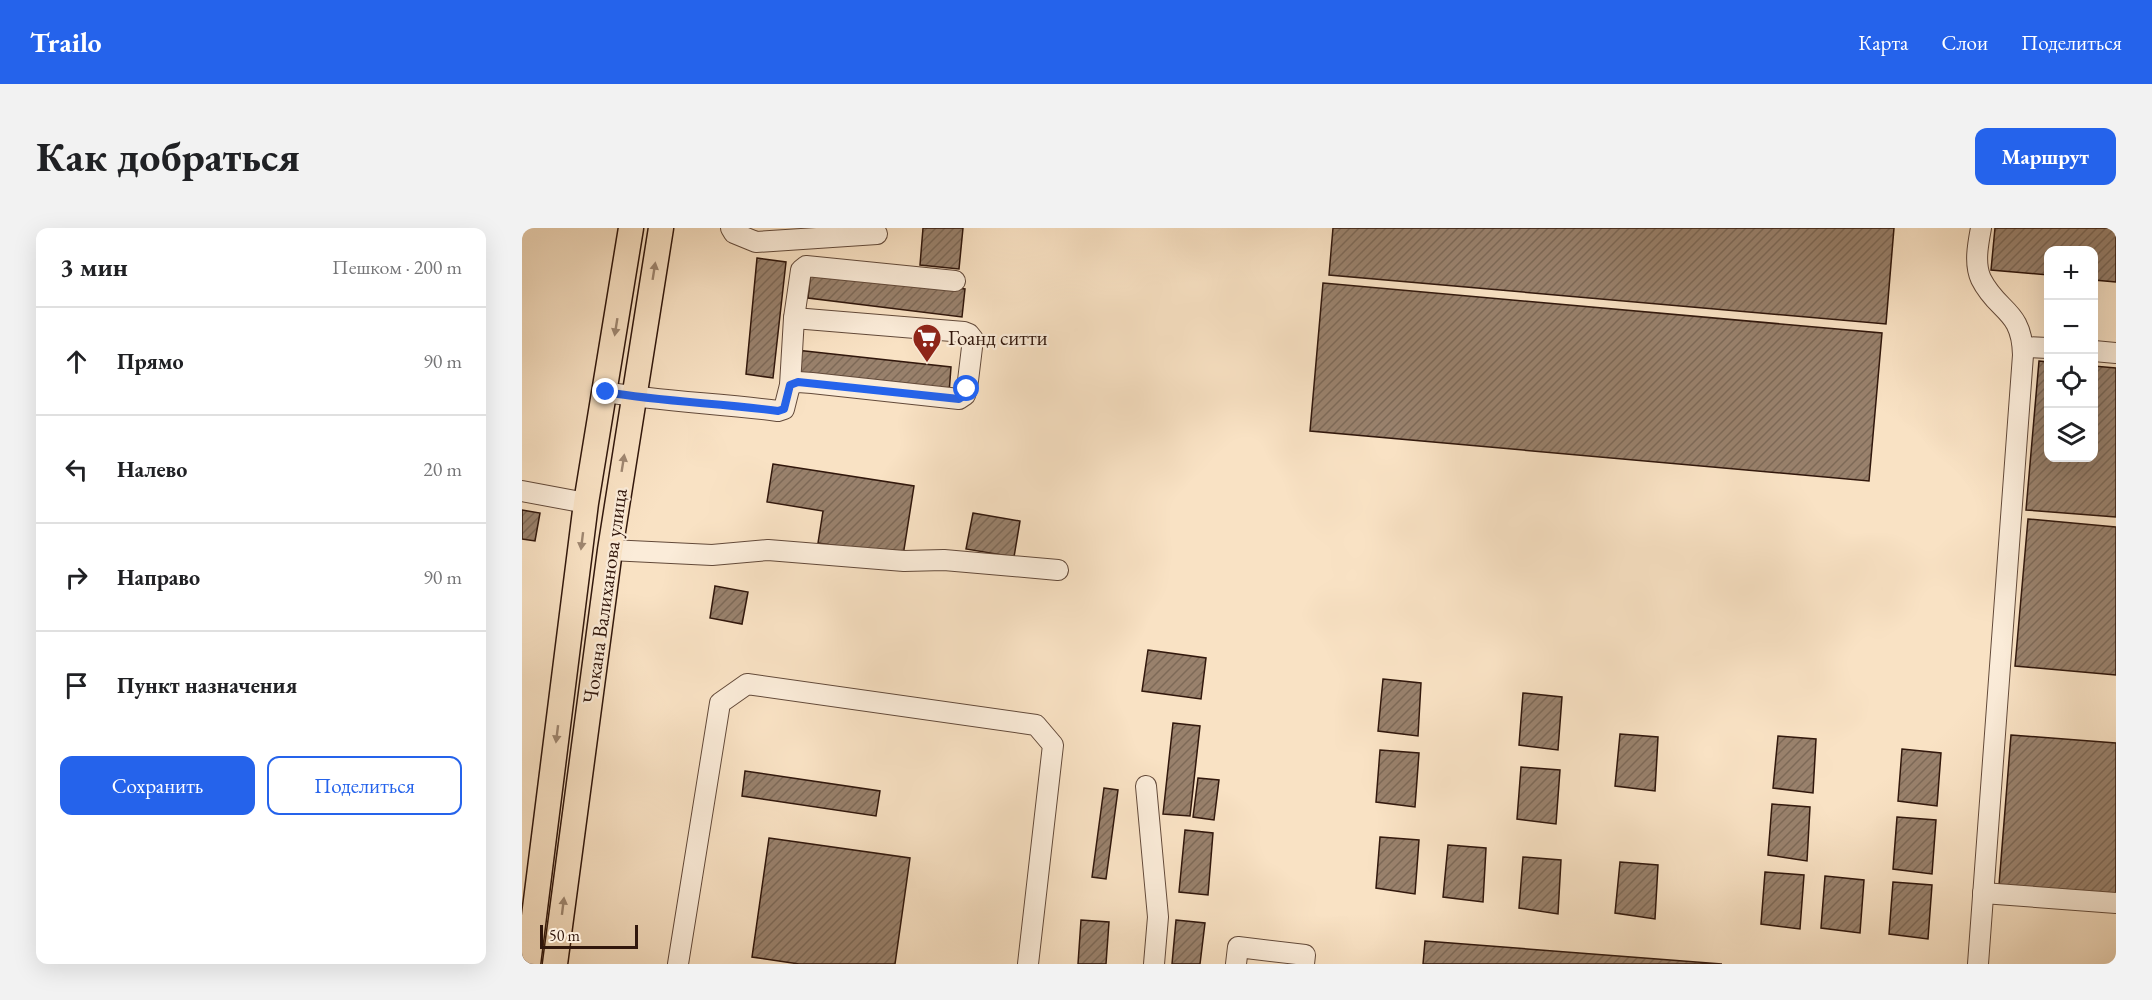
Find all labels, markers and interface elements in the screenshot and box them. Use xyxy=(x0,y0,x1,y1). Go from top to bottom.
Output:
text: Trailo xyxy=(30,24,102,60)
text: Карта xyxy=(1858,29,1908,56)
text: Слои xyxy=(1941,29,1988,56)
text: Поделиться xyxy=(2021,29,2122,56)
button: Маршрут xyxy=(1975,128,2116,185)
text: Как добраться xyxy=(36,129,300,184)
map controls xyxy=(2044,246,2098,462)
button: + xyxy=(2044,246,2098,300)
text: 3 мин xyxy=(60,250,128,284)
text: Пешком · 200 m xyxy=(332,254,462,280)
one-way arrow xyxy=(650,261,659,280)
button: − xyxy=(2044,300,2098,354)
one-way arrow xyxy=(611,318,620,337)
supermarket icon: Гоанд ситти xyxy=(911,322,943,364)
place label: Гоанд ситти xyxy=(948,324,1048,351)
icon: ahead xyxy=(60,345,93,378)
text: Прямо xyxy=(117,347,184,376)
text: 90 m xyxy=(423,348,462,374)
button: locate xyxy=(2044,354,2098,408)
route start xyxy=(953,375,979,401)
route end xyxy=(592,378,618,404)
button: layers xyxy=(2044,408,2098,462)
icon: left xyxy=(60,453,93,486)
one-way arrow xyxy=(619,454,628,473)
text: Налево xyxy=(117,455,187,484)
text: 20 m xyxy=(423,456,462,482)
street label: Чокана Валиханова улица xyxy=(576,486,633,705)
one-way arrow xyxy=(577,531,586,550)
icon: right xyxy=(60,561,93,594)
text: Направо xyxy=(117,563,200,592)
text: 90 m xyxy=(423,564,462,590)
icon: arrive xyxy=(60,669,93,702)
text: Пункт назначения xyxy=(117,671,297,700)
one-way arrow xyxy=(552,725,562,744)
button: Сохранить xyxy=(60,756,255,815)
button: Поделиться xyxy=(267,756,462,815)
one-way arrow xyxy=(558,896,567,915)
scale bar xyxy=(540,922,638,950)
text: 50 m xyxy=(549,925,580,946)

